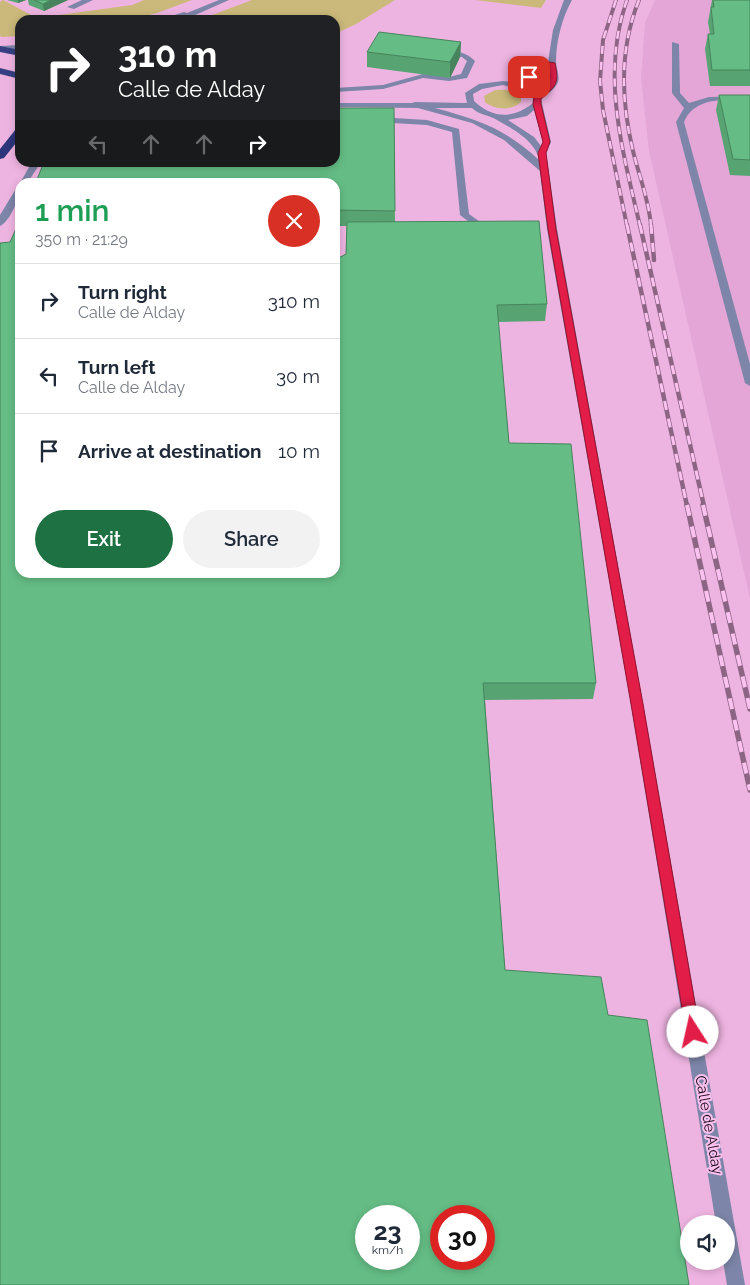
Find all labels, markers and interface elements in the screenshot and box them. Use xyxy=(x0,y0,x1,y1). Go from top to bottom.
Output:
text: 310 m xyxy=(118,34,217,75)
icon: right xyxy=(35,35,100,100)
pin xyxy=(508,56,550,98)
icon: arrive xyxy=(515,63,543,91)
text: Calle de Alday xyxy=(118,76,265,102)
icon: left xyxy=(84,130,112,158)
icon: ahead xyxy=(137,130,165,158)
icon: ahead xyxy=(190,130,218,158)
icon: right xyxy=(243,130,271,158)
text: 1 min xyxy=(35,193,110,228)
button: close xyxy=(268,195,320,247)
text: 350 m · 21:29 xyxy=(35,230,128,249)
text: Turn right xyxy=(78,281,167,303)
icon: right xyxy=(35,287,63,315)
text: 310 m xyxy=(268,290,320,312)
text: Calle de Alday xyxy=(78,303,185,322)
text: Turn left xyxy=(78,356,155,378)
icon: left xyxy=(35,362,63,390)
text: 30 m xyxy=(276,365,320,387)
text: Calle de Alday xyxy=(78,378,185,397)
icon: arrive xyxy=(35,437,63,465)
text: Arrive at destination xyxy=(78,440,262,462)
text: 10 m xyxy=(278,440,320,462)
button: Exit xyxy=(35,510,173,568)
button: Share xyxy=(183,510,320,568)
position arrow xyxy=(666,1005,718,1057)
street label: Calle de Alday xyxy=(691,1074,727,1176)
speed limit sign: 30 xyxy=(430,1205,495,1270)
map controls xyxy=(680,1215,735,1270)
button: sound xyxy=(680,1215,735,1270)
text: 23 xyxy=(373,1216,402,1246)
text: km/h xyxy=(372,1243,403,1257)

